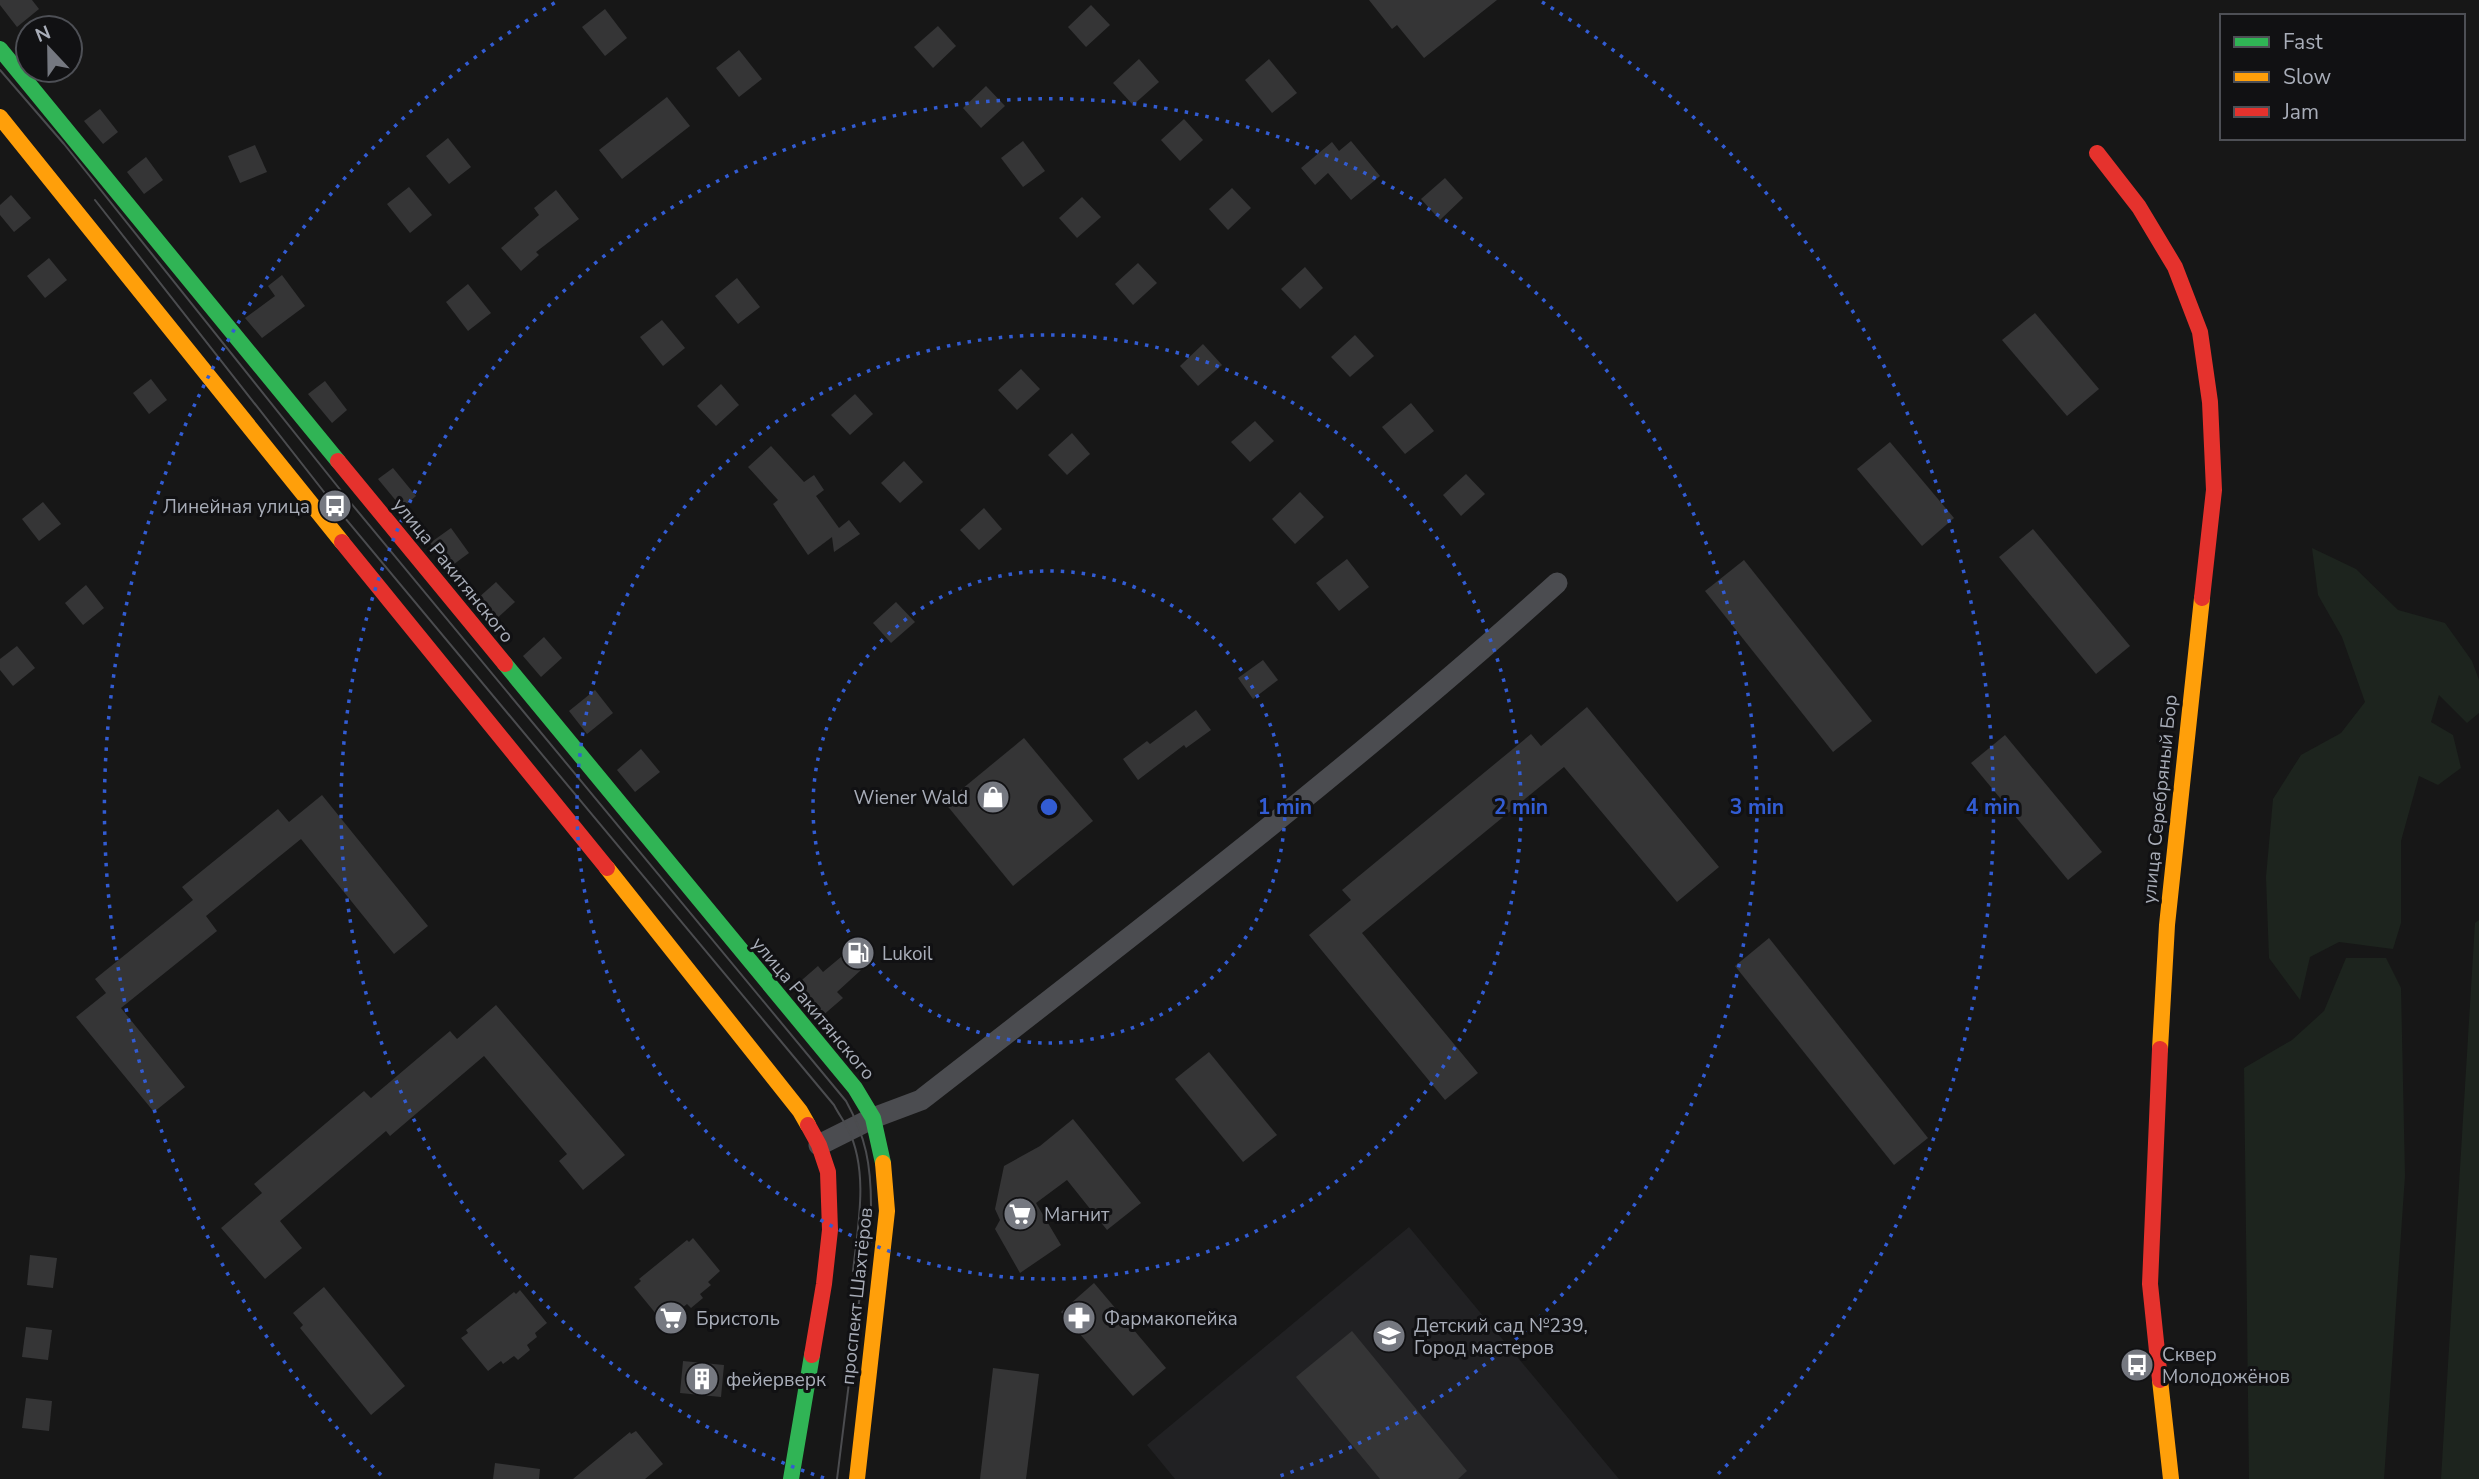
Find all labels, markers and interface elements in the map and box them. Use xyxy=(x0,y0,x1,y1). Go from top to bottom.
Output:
north arrow xyxy=(14,14,84,84)
legend xyxy=(2220,14,2465,140)
text: N xyxy=(32,19,54,49)
text: Fast xyxy=(2283,28,2323,56)
text: Slow xyxy=(2283,63,2332,91)
text: Jam xyxy=(2282,98,2319,126)
bus stop icon: Линейная улица xyxy=(316,487,354,525)
street label: улица Ракитянского xyxy=(387,493,520,649)
place label: Линейная улица xyxy=(163,494,310,520)
street label: улица Серебряный Бор xyxy=(2136,693,2184,905)
shop icon: Wiener Wald xyxy=(974,778,1012,816)
place label: Wiener Wald xyxy=(853,785,968,811)
text: 1 min xyxy=(1258,793,1312,821)
text: 2 min xyxy=(1494,793,1548,821)
text: 3 min xyxy=(1730,793,1784,821)
text: 4 min xyxy=(1966,793,2020,821)
centre of rings xyxy=(1037,795,1061,819)
street label: улица Ракитянского xyxy=(746,931,881,1086)
fuel station icon: Lukoil xyxy=(839,934,877,972)
place label: Lukoil xyxy=(882,941,933,967)
supermarket icon: Магнит xyxy=(1001,1195,1039,1233)
place label: Магнит xyxy=(1044,1202,1110,1228)
street label: проспект Шахтёров xyxy=(835,1206,879,1386)
supermarket icon: Бристоль xyxy=(652,1299,690,1337)
pharmacy icon: Фармакопейка xyxy=(1060,1299,1098,1337)
place label: Бристоль xyxy=(696,1306,780,1332)
place label: Фармакопейка xyxy=(1104,1306,1238,1332)
place label: Детский сад №239, Город мастеров xyxy=(1414,1313,1588,1361)
school or university icon: Детский сад №239, Город мастеров xyxy=(1370,1317,1408,1355)
place label: Сквер Молодожёнов xyxy=(2162,1342,2290,1390)
bus stop icon: Сквер Молодожёнов xyxy=(2118,1346,2156,1384)
building icon: фейерверк xyxy=(683,1360,721,1398)
place label: фейерверк xyxy=(726,1367,826,1393)

